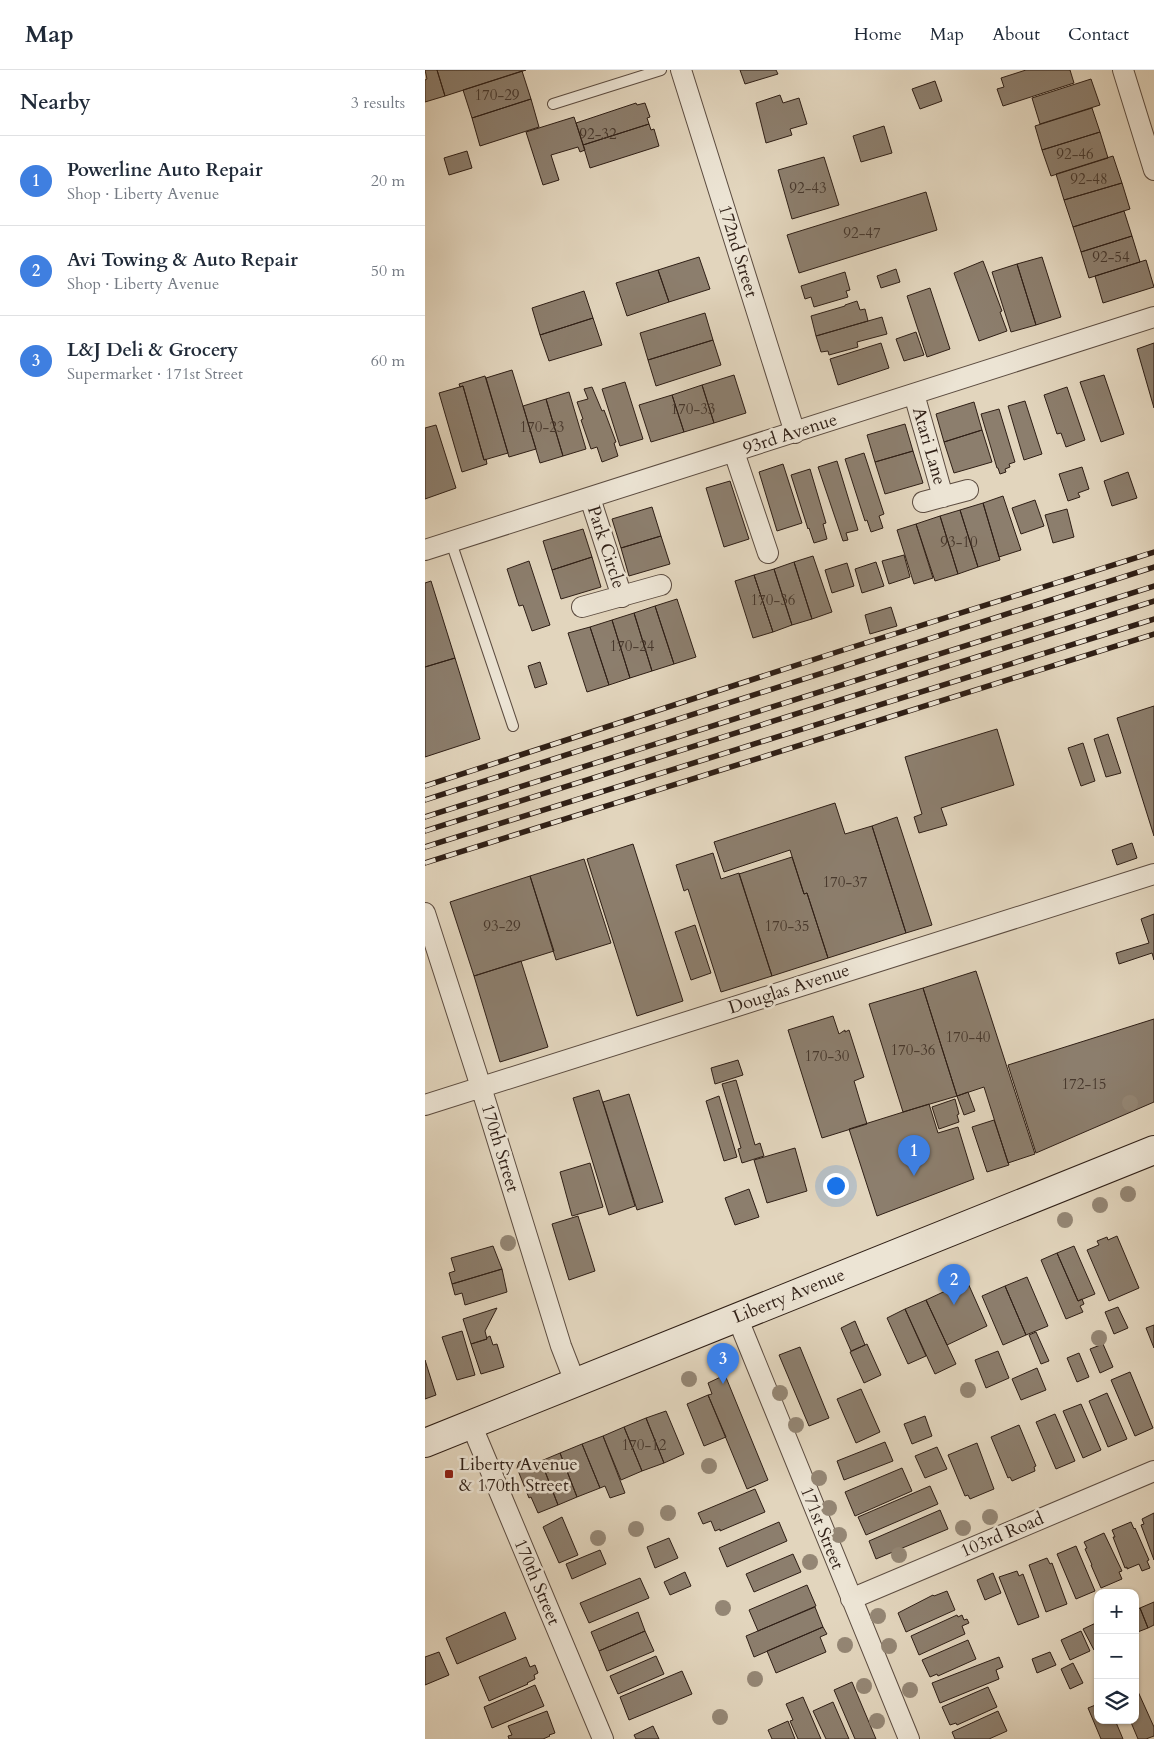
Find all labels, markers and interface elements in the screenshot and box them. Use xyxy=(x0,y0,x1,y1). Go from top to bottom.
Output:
text: Map xyxy=(25,18,74,51)
text: Home xyxy=(854,22,902,47)
text: Map xyxy=(930,22,964,47)
text: About xyxy=(992,22,1040,47)
text: Contact xyxy=(1068,22,1129,47)
house number: 170-29 xyxy=(474,85,520,105)
text: Nearby xyxy=(20,88,91,117)
text: 3 results xyxy=(351,92,405,114)
house number: 92-32 xyxy=(579,124,617,144)
house number: 92-46 xyxy=(1056,144,1094,164)
text: Powerline Auto Repair xyxy=(67,157,263,183)
house number: 92-48 xyxy=(1070,169,1108,189)
text: 1 xyxy=(32,170,40,192)
text: 20 m xyxy=(371,170,405,192)
house number: 92-43 xyxy=(789,178,827,198)
text: Shop · Liberty Avenue xyxy=(67,183,219,205)
street label: 172nd Street xyxy=(712,202,764,301)
house number: 92-47 xyxy=(843,223,881,243)
text: Avi Towing & Auto Repair xyxy=(67,247,298,273)
house number: 92-54 xyxy=(1092,247,1130,267)
text: 2 xyxy=(32,260,40,282)
text: 50 m xyxy=(371,260,405,282)
text: Shop · Liberty Avenue xyxy=(67,273,219,295)
text: L&J Deli & Grocery xyxy=(67,337,238,363)
text: 3 xyxy=(32,350,40,372)
text: 60 m xyxy=(371,350,405,372)
text: Supermarket · 171st Street xyxy=(67,363,243,385)
house number: 170-33 xyxy=(670,399,716,419)
street label: Atari Lane xyxy=(906,404,952,488)
street label: 93rd Avenue xyxy=(740,407,840,461)
house number: 170-23 xyxy=(519,417,565,437)
street label: Park Circle xyxy=(581,502,631,592)
house number: 93-10 xyxy=(940,532,978,552)
house number: 170-36 xyxy=(750,590,796,610)
house number: 170-24 xyxy=(609,636,655,656)
house number: 170-37 xyxy=(822,872,868,892)
house number: 93-29 xyxy=(483,916,521,936)
house number: 170-35 xyxy=(764,916,810,936)
street label: Douglas Avenue xyxy=(725,958,853,1020)
house number: 170-40 xyxy=(945,1027,991,1047)
house number: 170-36 xyxy=(890,1040,936,1060)
house number: 170-30 xyxy=(804,1046,850,1066)
house number: 172-15 xyxy=(1061,1074,1107,1094)
street label: 170th Street xyxy=(475,1101,525,1196)
pin: 1 xyxy=(898,1135,930,1176)
your location xyxy=(823,1173,849,1199)
street label: Liberty Avenue xyxy=(729,1262,849,1330)
pin: 2 xyxy=(938,1264,970,1305)
pin: 3 xyxy=(707,1343,739,1384)
house number: 170-12 xyxy=(621,1435,667,1455)
place label: Liberty Avenue & 170th Street xyxy=(459,1452,578,1498)
marker: Liberty Avenue & 170th Street xyxy=(443,1468,455,1480)
street label: 171st Street xyxy=(794,1483,850,1574)
street label: 103rd Road xyxy=(957,1506,1048,1564)
street label: 170th Street xyxy=(508,1535,566,1629)
map controls xyxy=(1094,1589,1139,1724)
button: + xyxy=(1094,1589,1139,1634)
button: − xyxy=(1094,1634,1139,1679)
button: layers xyxy=(1094,1679,1139,1724)

